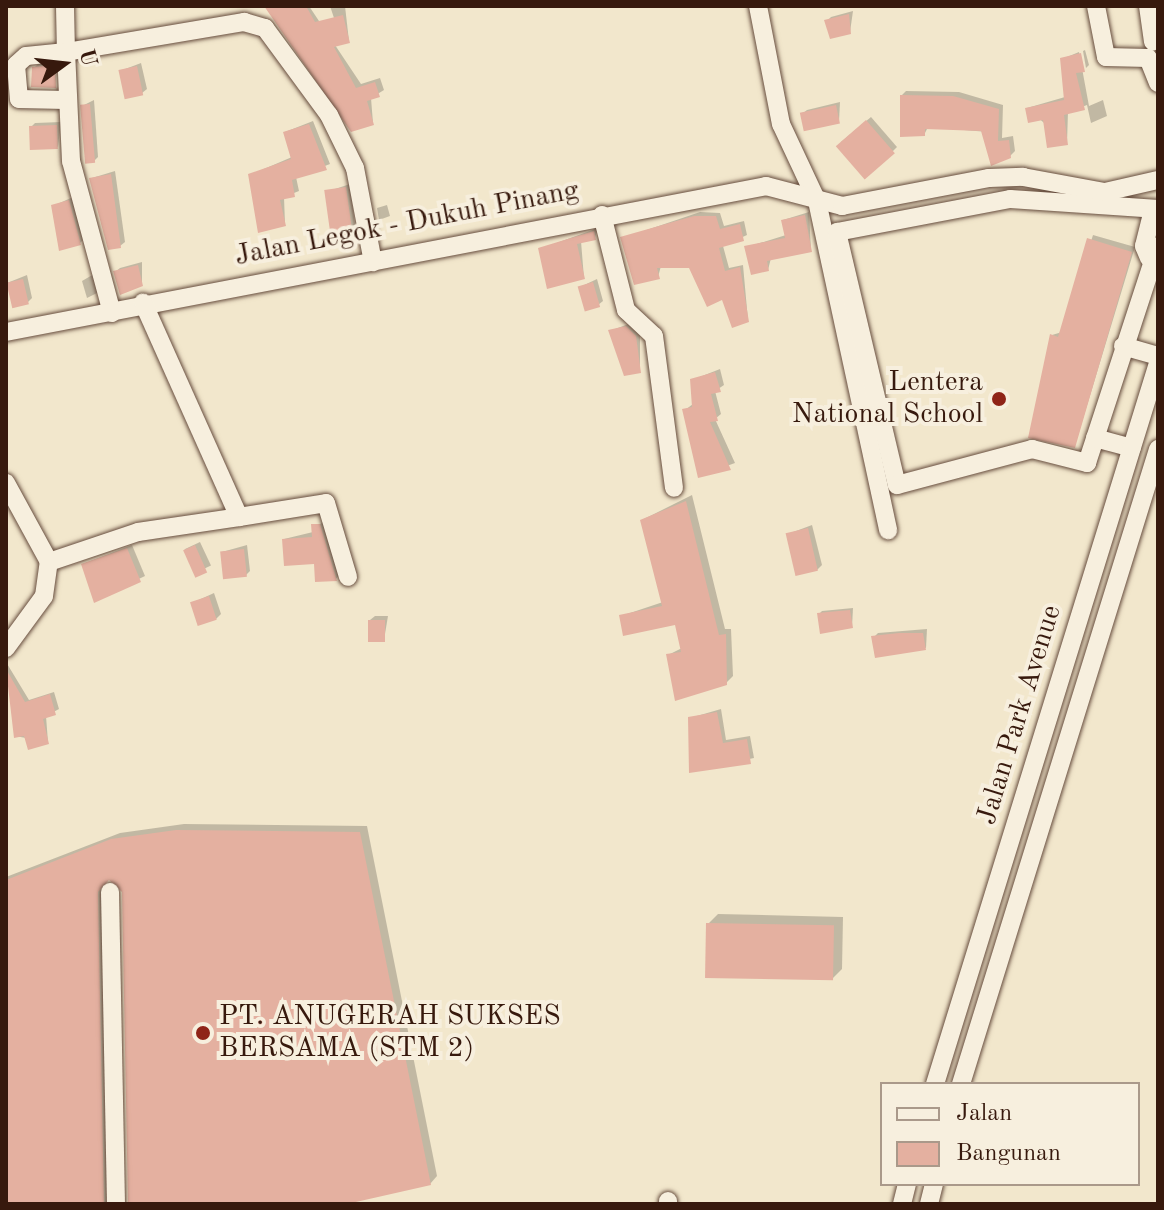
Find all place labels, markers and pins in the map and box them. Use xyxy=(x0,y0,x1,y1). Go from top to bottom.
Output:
place label: Lentera National School xyxy=(792,366,983,432)
marker: Lentera National School xyxy=(990,390,1008,408)
place label: PT. ANUGERAH SUKSES BERSAMA (STM 2) xyxy=(219,1000,560,1066)
marker: PT. ANUGERAH SUKSES BERSAMA (STM 2) xyxy=(194,1024,212,1042)

